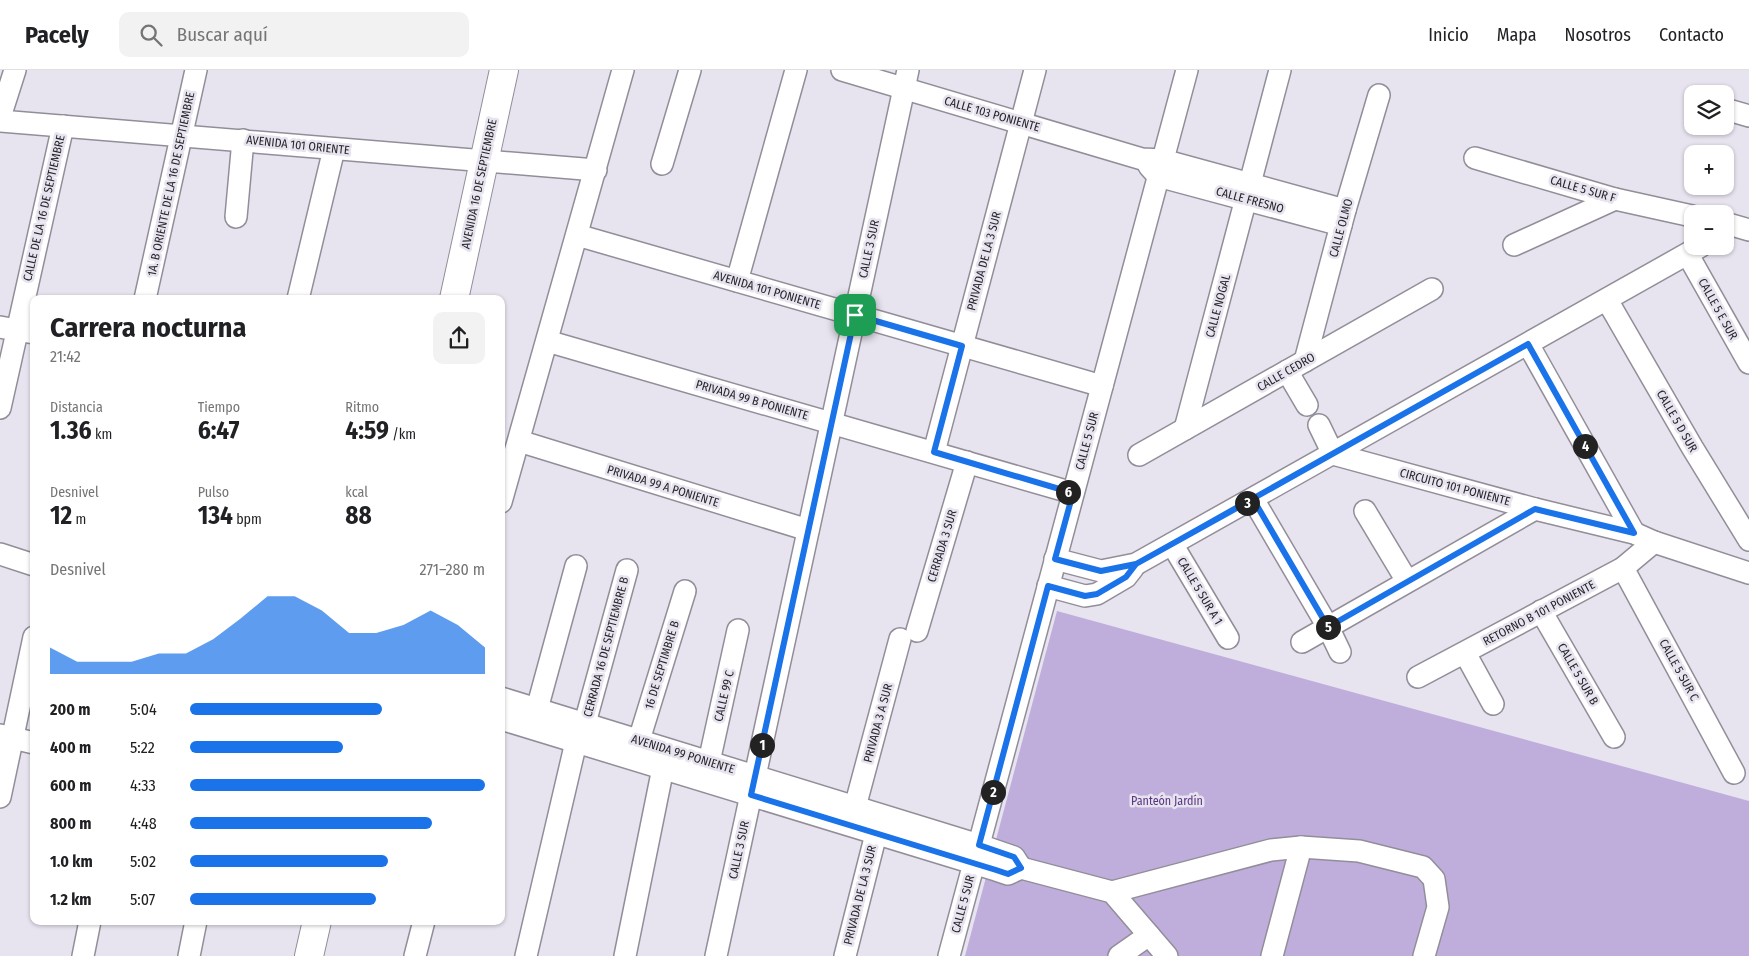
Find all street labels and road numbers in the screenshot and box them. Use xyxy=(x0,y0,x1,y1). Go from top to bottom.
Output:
street label: 1A. B ORIENTE DE LA 16 DE SEPTIEMBRE xyxy=(145,90,197,277)
street label: CALLE 103 PONIENTE xyxy=(943,94,1042,134)
street label: AVENIDA 16 DE SEPTIEMBRE xyxy=(458,117,500,250)
street label: CALLE DE LA 16 DE SEPTIEMBRE xyxy=(20,133,68,282)
street label: AVENIDA 101 ORIENTE xyxy=(246,133,351,157)
street label: CALLE 5 SUR F xyxy=(1549,173,1618,205)
street label: CALLE FRESNO xyxy=(1215,184,1285,216)
street label: CALLE OLMO xyxy=(1326,197,1356,259)
street label: PRIVADA DE LA 3 SUR xyxy=(964,210,1004,312)
street label: CALLE 3 SUR xyxy=(856,218,882,279)
street label: AVENIDA 101 PONIENTE xyxy=(712,268,823,312)
street label: CALLE NOGAL xyxy=(1203,272,1233,339)
street label: CALLE 5 E SUR xyxy=(1695,276,1741,342)
street label: CALLE CEDRO xyxy=(1255,350,1317,394)
street label: PRIVADA 99 B PONIENTE xyxy=(694,377,810,423)
street label: CALLE 5 D SUR xyxy=(1654,388,1701,455)
street label: CALLE 5 SUR xyxy=(1073,410,1102,471)
street label: PRIVADA 99 A PONIENTE xyxy=(605,462,721,510)
street label: CIRCUITO 101 PONIENTE xyxy=(1398,466,1512,509)
street label: CERRADA 3 SUR xyxy=(924,508,960,584)
street label: CALLE 5 SUR A 1 xyxy=(1174,555,1226,627)
street label: CERRADA 16 DE SEPTIEMBRE B xyxy=(581,575,632,719)
street label: RETORNO B 101 PONIENTE xyxy=(1481,577,1598,648)
street label: 16 DE SEPTIMBRE B xyxy=(642,619,682,711)
street label: CALLE 5 SUR C xyxy=(1656,637,1702,703)
street label: CALLE 5 SUR B xyxy=(1555,641,1601,708)
street label: CALLE 99 C xyxy=(711,669,737,723)
street label: PRIVADA 3 A SUR xyxy=(861,682,895,764)
street label: AVENIDA 99 PONIENTE xyxy=(630,732,737,776)
street label: CALLE 3 SUR xyxy=(726,819,752,880)
street label: PRIVADA DE LA 3 SUR xyxy=(841,843,879,946)
street label: CALLE 5 SUR xyxy=(949,873,978,934)

